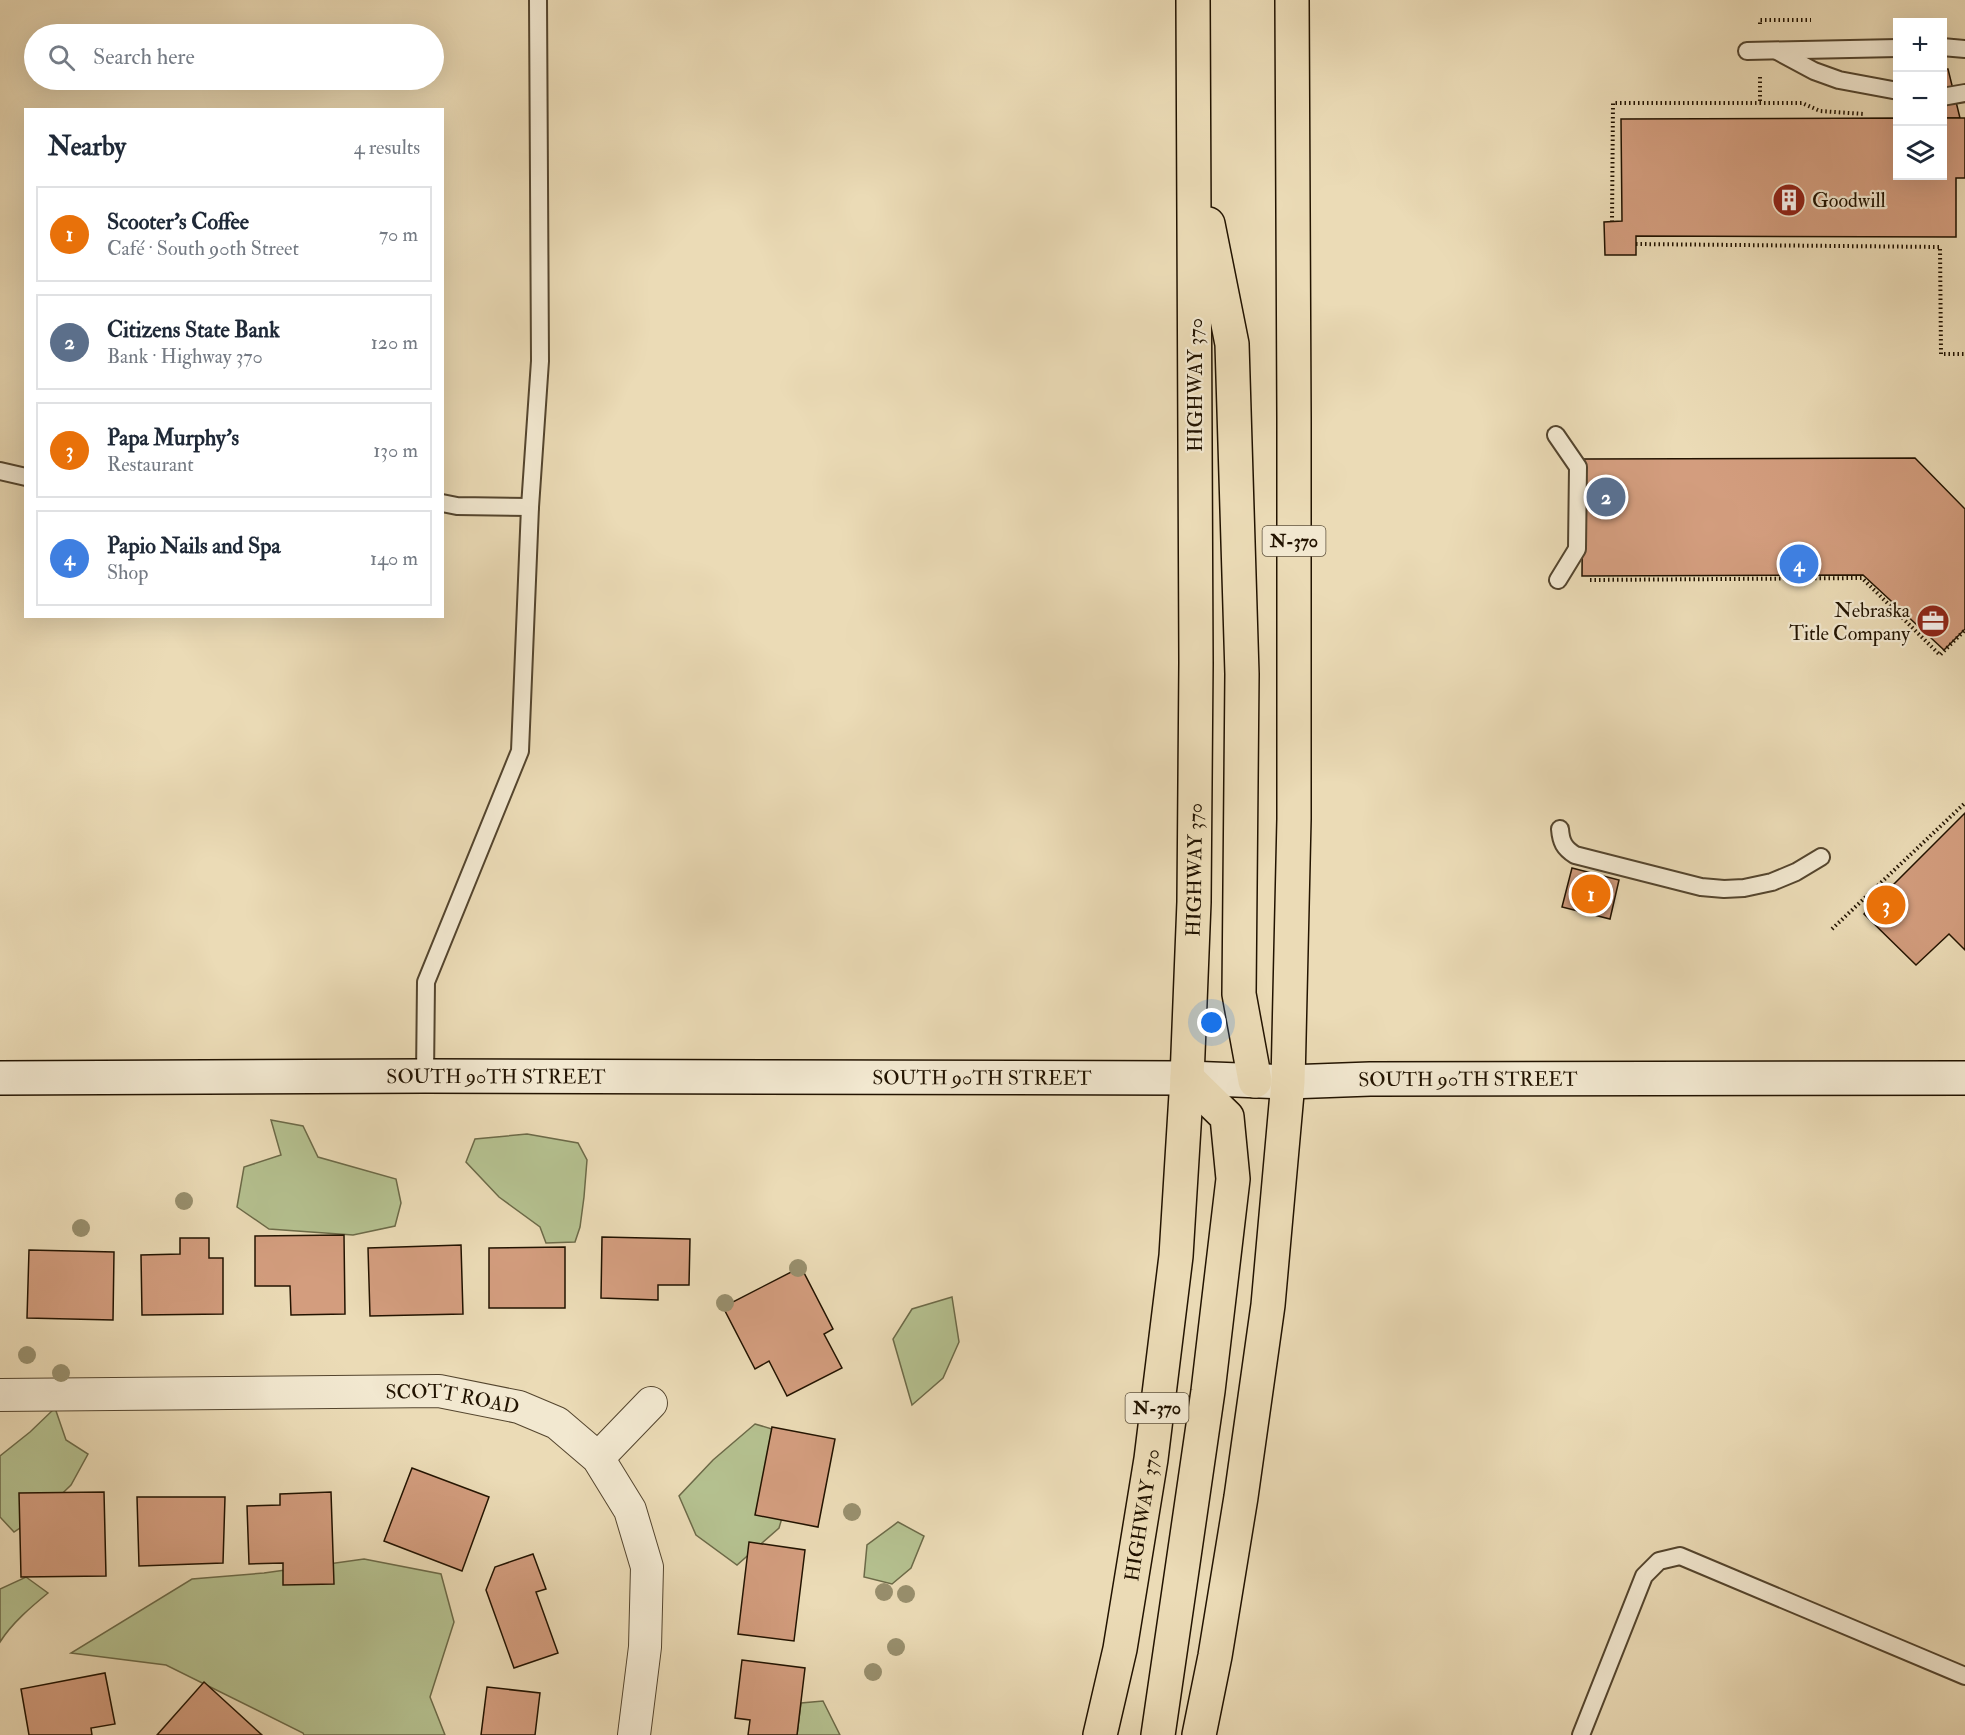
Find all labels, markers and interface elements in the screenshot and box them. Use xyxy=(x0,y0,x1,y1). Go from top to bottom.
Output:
map controls xyxy=(1893,18,1947,180)
button: + xyxy=(1893,18,1947,72)
search box xyxy=(24,24,444,90)
icon: search xyxy=(45,41,78,74)
text: Search here xyxy=(93,43,195,71)
button: − xyxy=(1893,72,1947,126)
button: layers xyxy=(1893,126,1947,180)
text: Nearby xyxy=(48,131,126,163)
text: 4 results xyxy=(354,135,420,160)
building icon: Goodwill xyxy=(1771,182,1807,218)
place label: Goodwill xyxy=(1812,188,1886,213)
text: Scooter's Coffee xyxy=(107,208,249,236)
text: 1 xyxy=(66,222,73,247)
text: 70 m xyxy=(379,222,418,247)
text: Café · South 90th Street xyxy=(107,236,299,261)
text: Citizens State Bank xyxy=(107,316,280,344)
street label: HIGHWAY 370 xyxy=(1183,318,1208,452)
text: 2 xyxy=(64,330,75,355)
text: 120 m xyxy=(371,330,418,355)
text: Bank · Highway 370 xyxy=(107,344,263,369)
text: Papa Murphy's xyxy=(107,424,239,452)
text: 3 xyxy=(66,438,73,463)
text: 130 m xyxy=(373,438,418,463)
text: Restaurant xyxy=(107,452,194,477)
pin: 2 xyxy=(1586,474,1626,520)
road number: N-370 xyxy=(1262,526,1326,556)
text: Papio Nails and Spa xyxy=(107,532,280,560)
pin: 4 xyxy=(1780,542,1818,586)
text: 4 xyxy=(64,546,75,571)
text: 140 m xyxy=(370,546,418,571)
text: Shop xyxy=(107,560,148,585)
place label: Nebraska Title Company xyxy=(1789,598,1911,647)
office icon: Nebraska Title Company xyxy=(1915,603,1951,639)
street label: HIGHWAY 370 xyxy=(1180,803,1207,937)
pin: 1 xyxy=(1572,872,1610,916)
pin: 3 xyxy=(1866,882,1906,928)
your location xyxy=(1197,1008,1226,1037)
street label: SOUTH 90TH STREET xyxy=(386,1063,606,1089)
street label: SOUTH 90TH STREET xyxy=(872,1065,1092,1090)
street label: SOUTH 90TH STREET xyxy=(1358,1066,1578,1092)
street label: SCOTT ROAD xyxy=(385,1378,522,1419)
road number: N-370 xyxy=(1126,1393,1188,1423)
street label: HIGHWAY 370 xyxy=(1119,1447,1165,1583)

